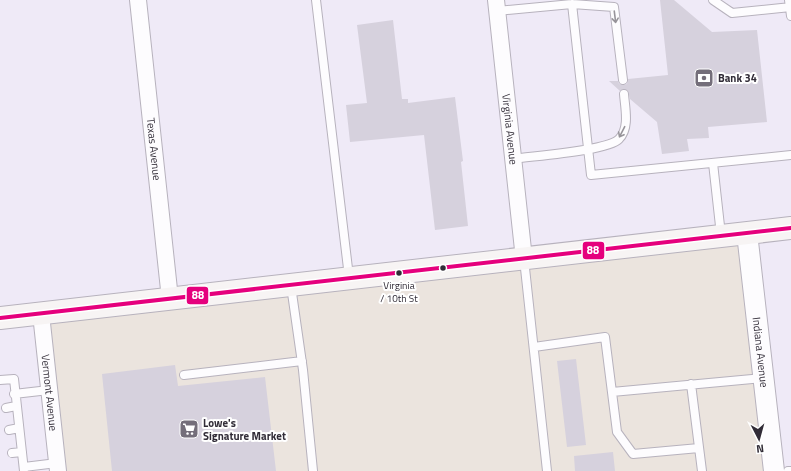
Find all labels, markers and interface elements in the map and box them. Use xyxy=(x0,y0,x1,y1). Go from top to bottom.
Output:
one-way arrow xyxy=(611,10,619,23)
bank icon: Bank 34 xyxy=(693,67,715,89)
place label: Bank 34 xyxy=(718,70,757,86)
street label: Virginia Avenue xyxy=(498,93,522,166)
street label: Texas Avenue xyxy=(143,117,165,182)
one-way arrow xyxy=(618,126,626,138)
line badge: 88 xyxy=(582,241,605,260)
text: 88 xyxy=(587,242,599,258)
unlabelled marker xyxy=(438,263,448,273)
marker: Virginia / 10th St xyxy=(394,268,404,278)
place label: Virginia / 10th St xyxy=(380,278,418,306)
line badge: 88 xyxy=(186,286,209,305)
text: 88 xyxy=(192,287,204,303)
street label: Indiana Avenue xyxy=(749,316,773,389)
street label: Vermont Avenue xyxy=(37,353,62,432)
place label: Lowe's Signature Market xyxy=(203,415,286,444)
supermarket icon: Lowe's Signature Market xyxy=(178,418,200,440)
north arrow xyxy=(739,419,779,459)
text: N xyxy=(755,441,765,457)

